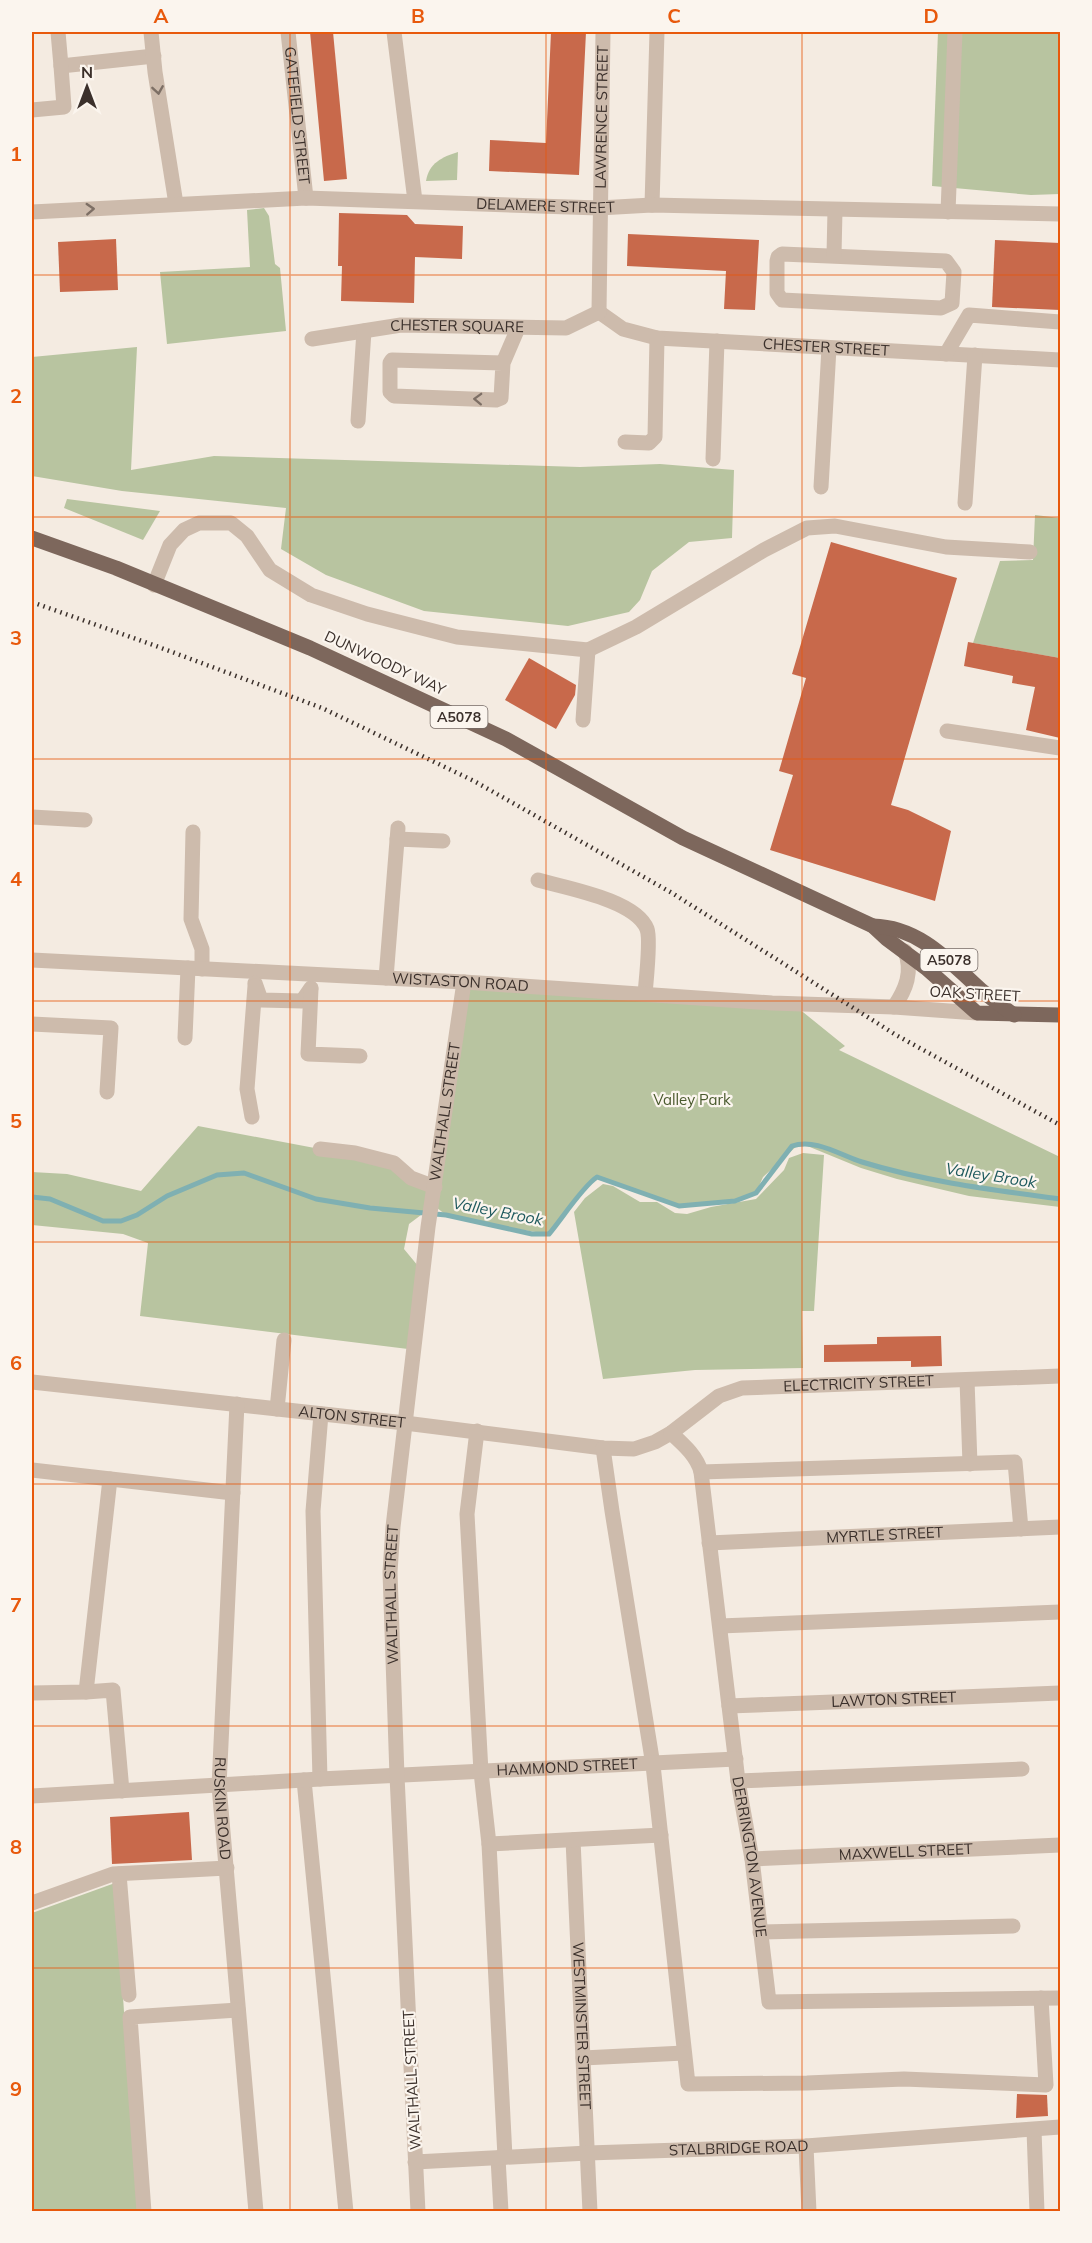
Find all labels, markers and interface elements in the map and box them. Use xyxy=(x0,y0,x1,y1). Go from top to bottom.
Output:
text: A xyxy=(154,3,169,28)
text: B xyxy=(411,3,425,28)
text: C xyxy=(667,3,681,28)
text: D xyxy=(923,3,939,28)
street label: LAWRENCE STREET xyxy=(591,45,612,189)
street label: GATEFIELD STREET xyxy=(281,46,314,185)
north arrow xyxy=(57,57,117,117)
text: N xyxy=(81,62,93,82)
one-way arrow xyxy=(151,85,163,94)
text: 1 xyxy=(10,141,22,166)
street label: DELAMERE STREET xyxy=(476,194,615,217)
one-way arrow xyxy=(85,203,94,216)
street label: CHESTER SQUARE xyxy=(389,315,524,336)
street label: CHESTER STREET xyxy=(762,334,890,360)
text: 2 xyxy=(10,383,22,408)
one-way arrow xyxy=(473,393,482,405)
text: 3 xyxy=(10,625,22,650)
street label: DUNWOODY WAY xyxy=(322,626,450,699)
road number: A5078 xyxy=(430,706,488,728)
text: 4 xyxy=(10,866,22,891)
road number: A5078 xyxy=(920,949,978,971)
street label: WISTASTON ROAD xyxy=(392,968,529,995)
street label: OAK STREET xyxy=(929,982,1021,1005)
street label: WALTHALL STREET xyxy=(425,1041,464,1183)
park label: Valley Park xyxy=(653,1090,731,1109)
text: 5 xyxy=(10,1108,22,1133)
water label: Valley Brook xyxy=(944,1158,1039,1192)
water label: Valley Brook xyxy=(451,1192,546,1230)
text: 6 xyxy=(10,1350,22,1375)
street label: ELECTRICITY STREET xyxy=(783,1371,934,1395)
street label: ALTON STREET xyxy=(298,1401,407,1432)
street label: MYRTLE STREET xyxy=(826,1522,944,1547)
street label: WALTHALL STREET xyxy=(380,1524,402,1665)
text: 7 xyxy=(10,1592,22,1617)
street label: LAWTON STREET xyxy=(831,1687,957,1711)
street label: HAMMOND STREET xyxy=(496,1754,638,1779)
street label: RUSKIN ROAD xyxy=(210,1757,235,1861)
street label: DERRINGTON AVENUE xyxy=(728,1775,771,1939)
text: 8 xyxy=(10,1834,22,1859)
street label: MAXWELL STREET xyxy=(838,1839,973,1864)
street label: WESTMINSTER STREET xyxy=(569,1941,595,2110)
street label: WALTHALL STREET xyxy=(398,2010,425,2150)
text: 9 xyxy=(10,2076,22,2101)
street label: STALBRIDGE ROAD xyxy=(669,2136,809,2159)

